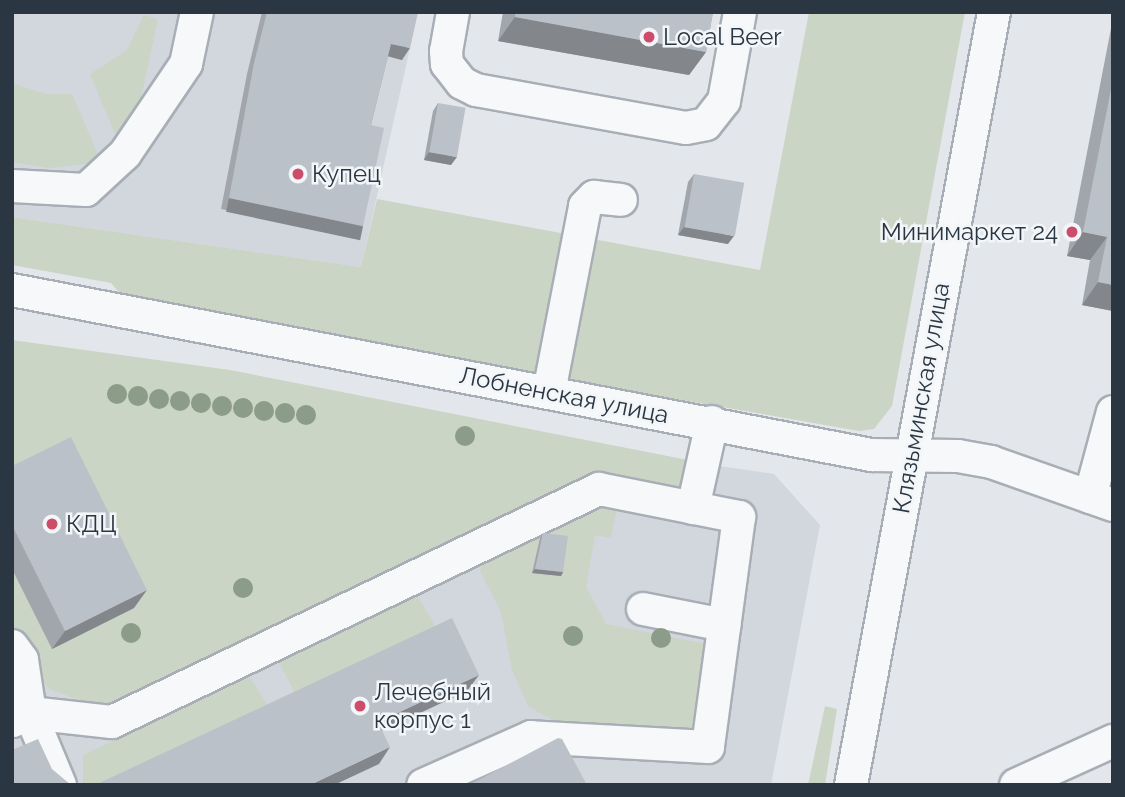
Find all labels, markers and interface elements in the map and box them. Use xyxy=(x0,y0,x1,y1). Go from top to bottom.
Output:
place label: Local Beer xyxy=(663,23,782,51)
marker: Local Beer xyxy=(641,29,657,45)
place label: Купец xyxy=(312,160,381,188)
marker: Купец xyxy=(290,166,306,182)
place label: Минимаркет 24 xyxy=(881,218,1058,246)
marker: Минимаркет 24 xyxy=(1064,224,1080,240)
street label: Клязьминская улица xyxy=(886,280,956,516)
street label: Лобненская улица xyxy=(456,360,672,430)
place label: КДЦ xyxy=(66,510,117,538)
marker: КДЦ xyxy=(44,516,60,532)
place label: Лечебный корпус 1 xyxy=(374,678,491,734)
marker: Лечебный корпус 1 xyxy=(352,698,368,714)

